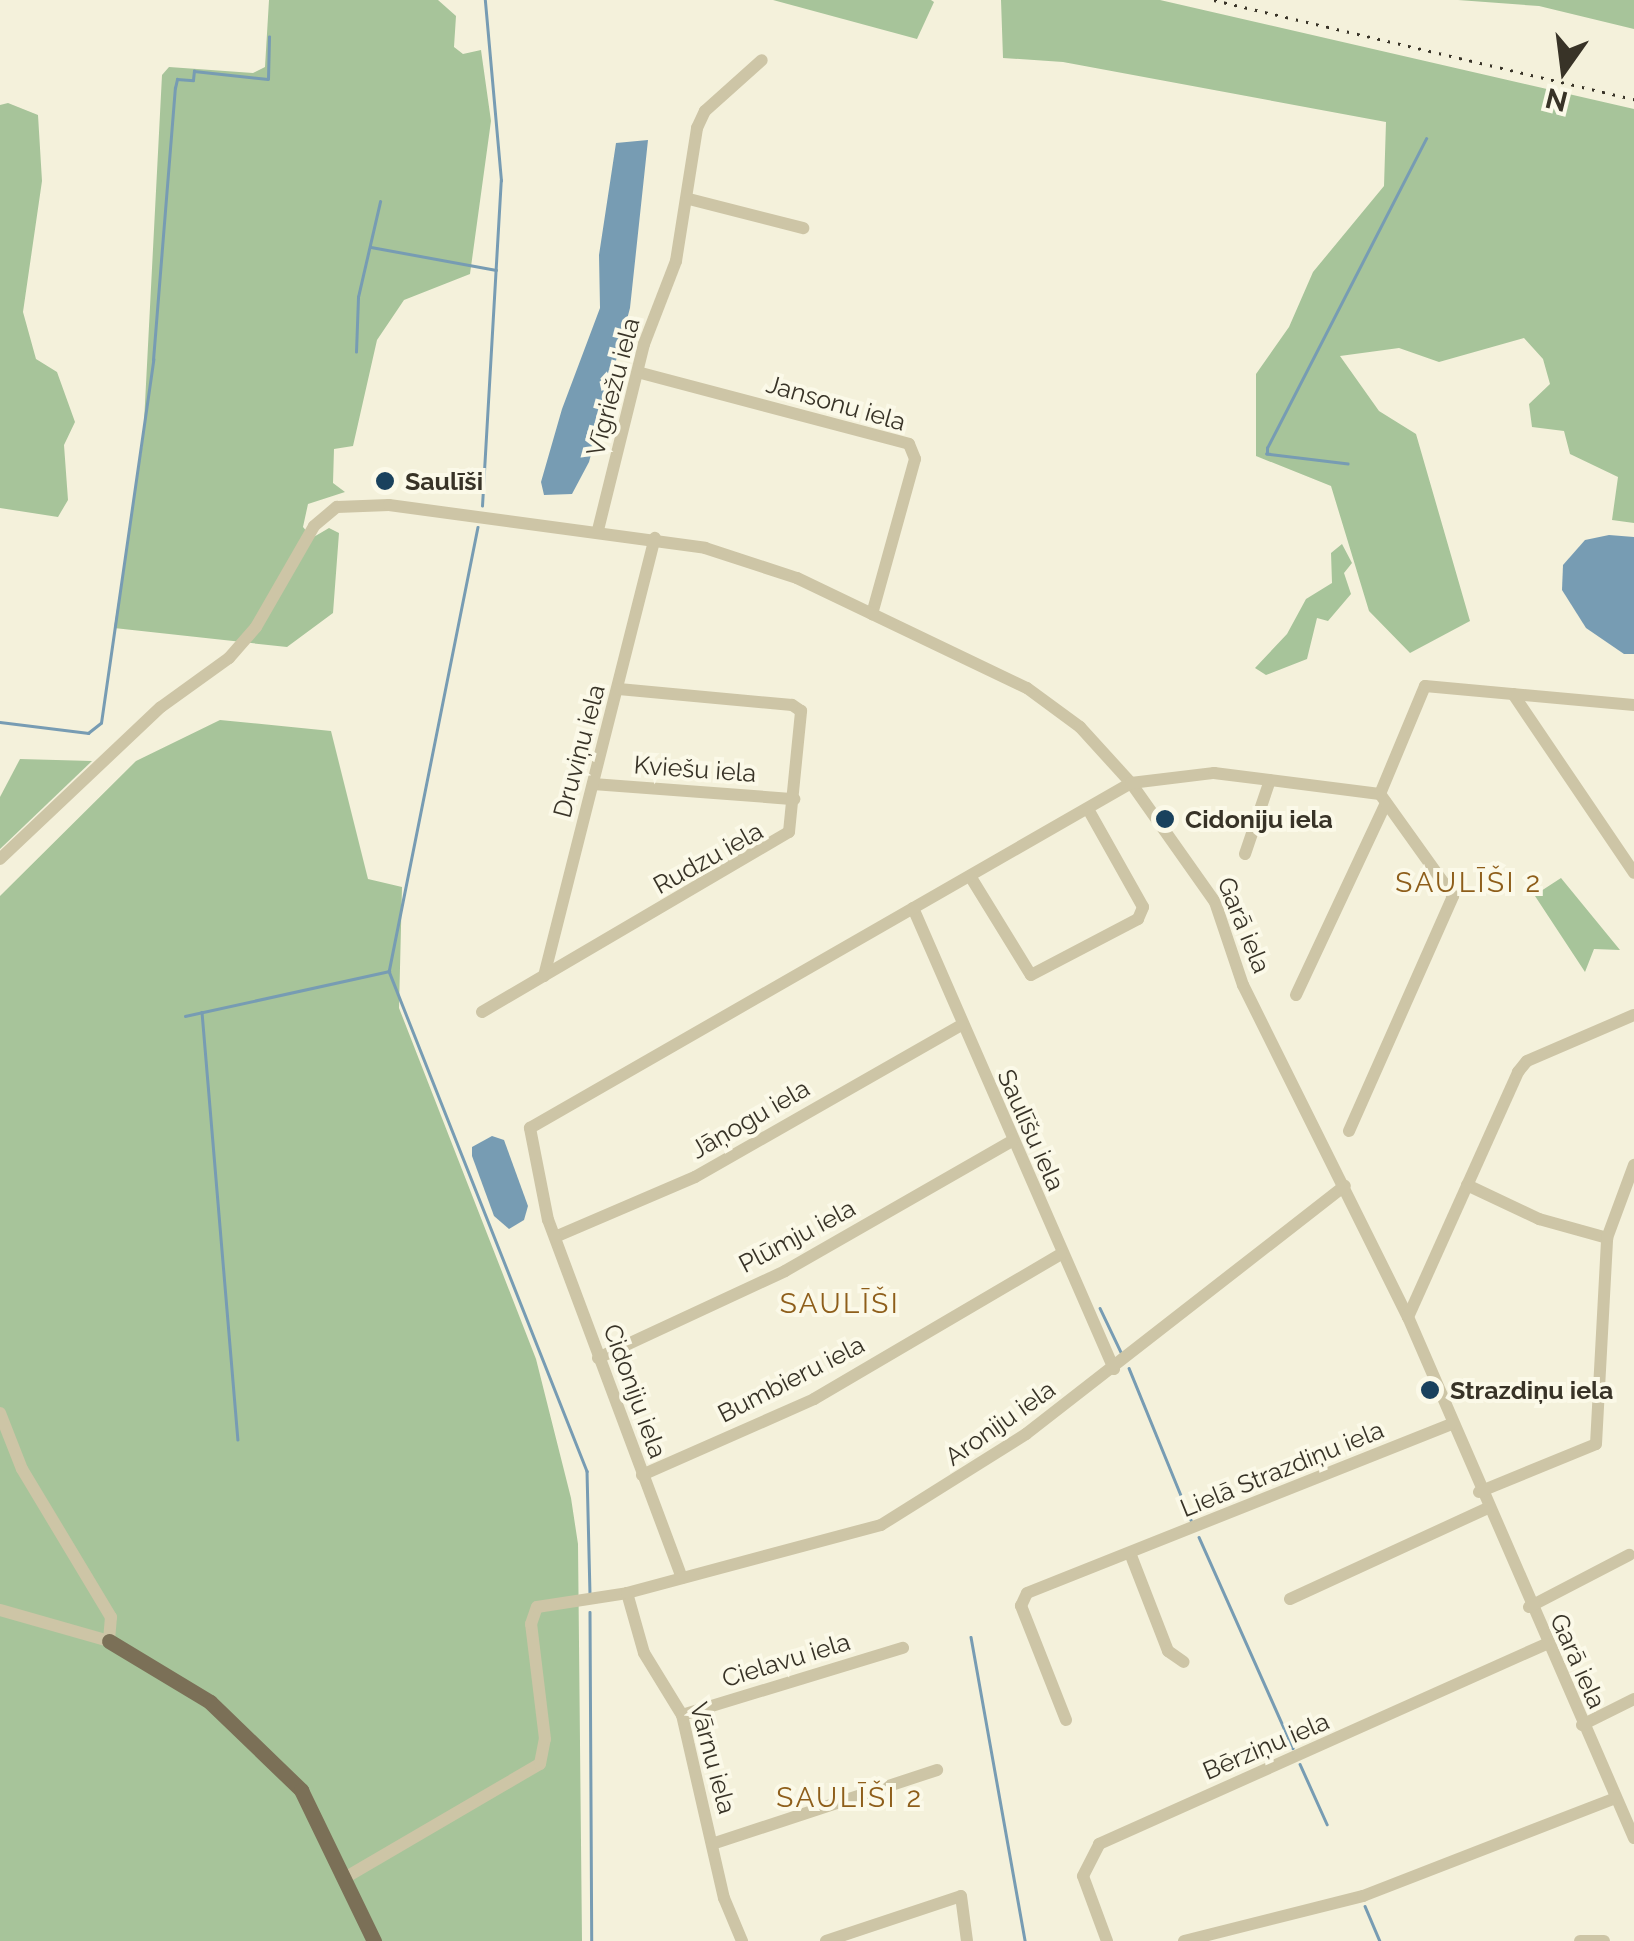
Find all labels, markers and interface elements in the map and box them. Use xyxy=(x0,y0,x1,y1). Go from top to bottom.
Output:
north arrow xyxy=(1514,20,1614,120)
text: N xyxy=(1542,81,1571,118)
street label: Vīgriežu iela xyxy=(580,315,646,459)
street label: Jansonu iela xyxy=(763,369,909,437)
place label: Saulīši xyxy=(405,466,483,496)
marker: Saulīši xyxy=(374,470,396,492)
street label: Druviņu iela xyxy=(547,681,611,821)
street label: Kviešu iela xyxy=(633,750,757,788)
place label: Cidoniju iela xyxy=(1185,804,1333,834)
marker: Cidoniju iela xyxy=(1154,808,1176,830)
street label: Rudzu iela xyxy=(648,816,768,900)
district label: SAULĪŠI 2 xyxy=(1395,866,1543,900)
street label: Garā iela xyxy=(1211,873,1277,977)
street label: Saulīšu iela xyxy=(991,1065,1071,1195)
street label: Jāņogu iela xyxy=(685,1073,815,1165)
street label: Plūmju iela xyxy=(734,1193,860,1279)
district label: SAULĪŠI xyxy=(780,1287,900,1321)
street label: Cidoniju iela xyxy=(597,1320,673,1462)
street label: Bumbieru iela xyxy=(713,1329,869,1429)
street label: Aroniju iela xyxy=(939,1374,1061,1472)
place label: Strazdiņu iela xyxy=(1450,1375,1613,1405)
marker: Strazdiņu iela xyxy=(1419,1379,1441,1401)
street label: Lielā Strazdiņu iela xyxy=(1176,1415,1388,1523)
street label: Garā iela xyxy=(1544,1609,1612,1713)
street label: Cielavu iela xyxy=(718,1626,854,1694)
street label: Vārnu iela xyxy=(684,1699,742,1817)
street label: Bērziņu iela xyxy=(1198,1706,1334,1786)
district label: SAULĪŠI 2 xyxy=(776,1781,924,1815)

